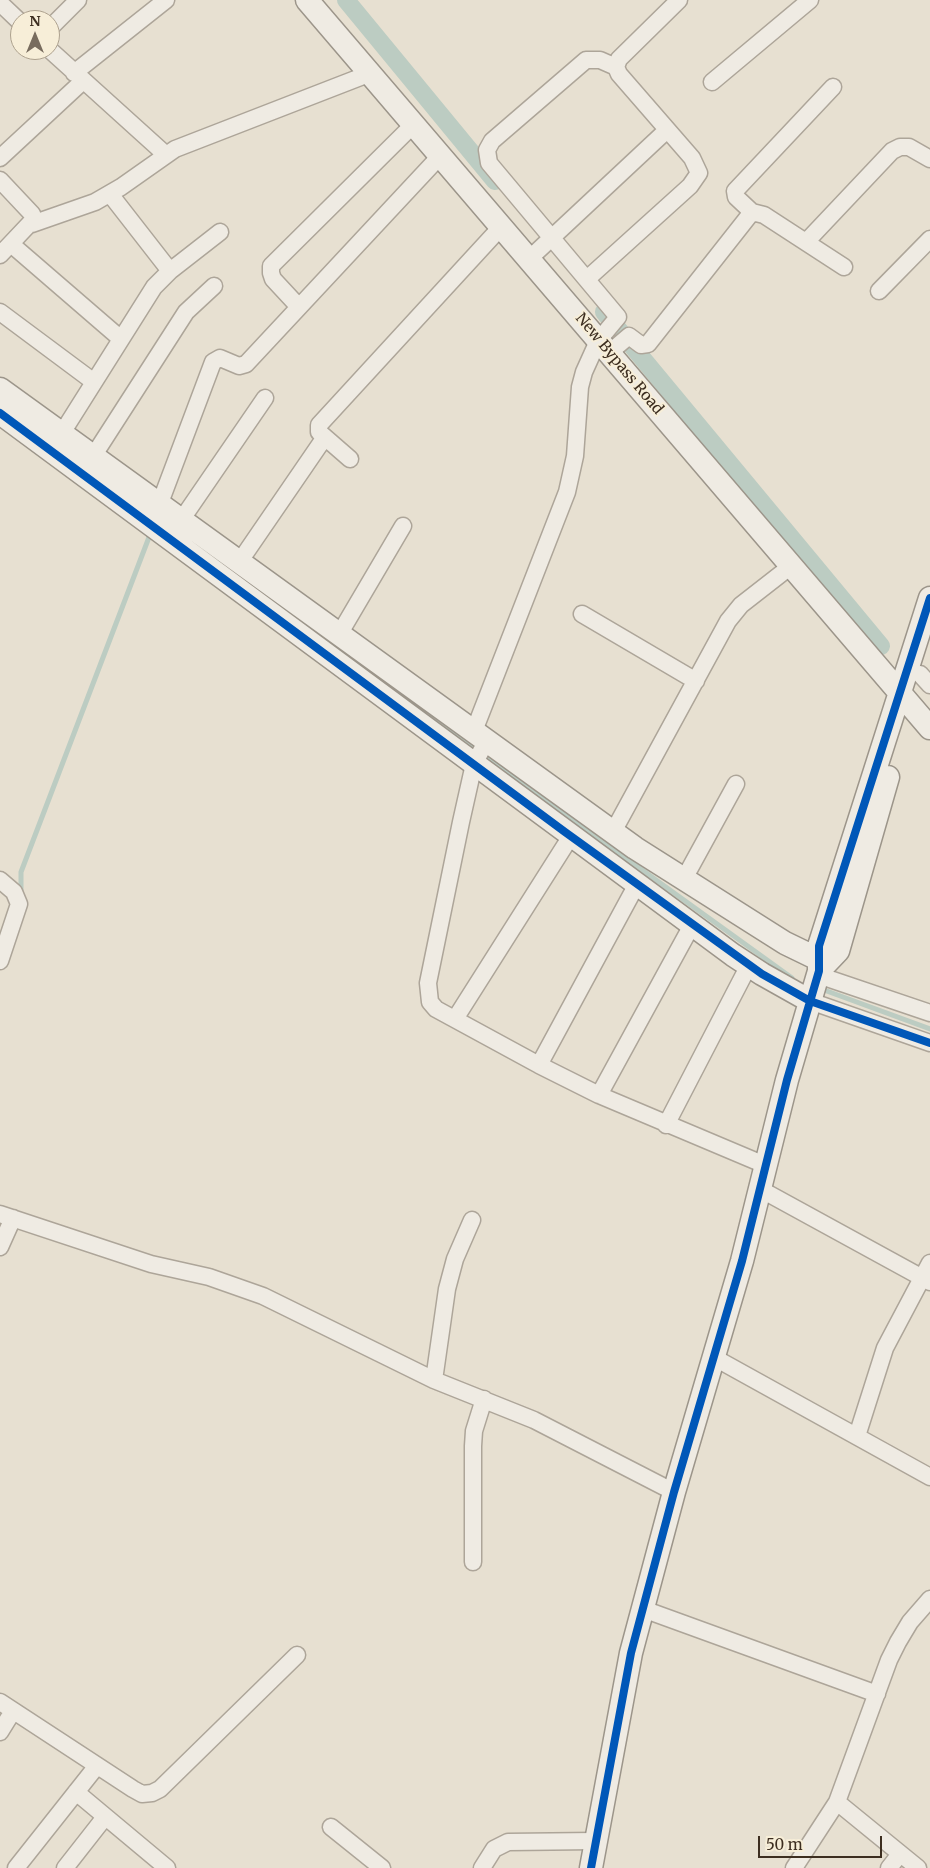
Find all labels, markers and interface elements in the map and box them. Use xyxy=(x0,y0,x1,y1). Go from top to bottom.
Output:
north arrow xyxy=(10,10,60,60)
text: N xyxy=(29,12,41,30)
street label: New Bypass Road xyxy=(571,310,667,418)
scale bar xyxy=(760,1826,884,1858)
text: 50 m xyxy=(766,1835,803,1854)

